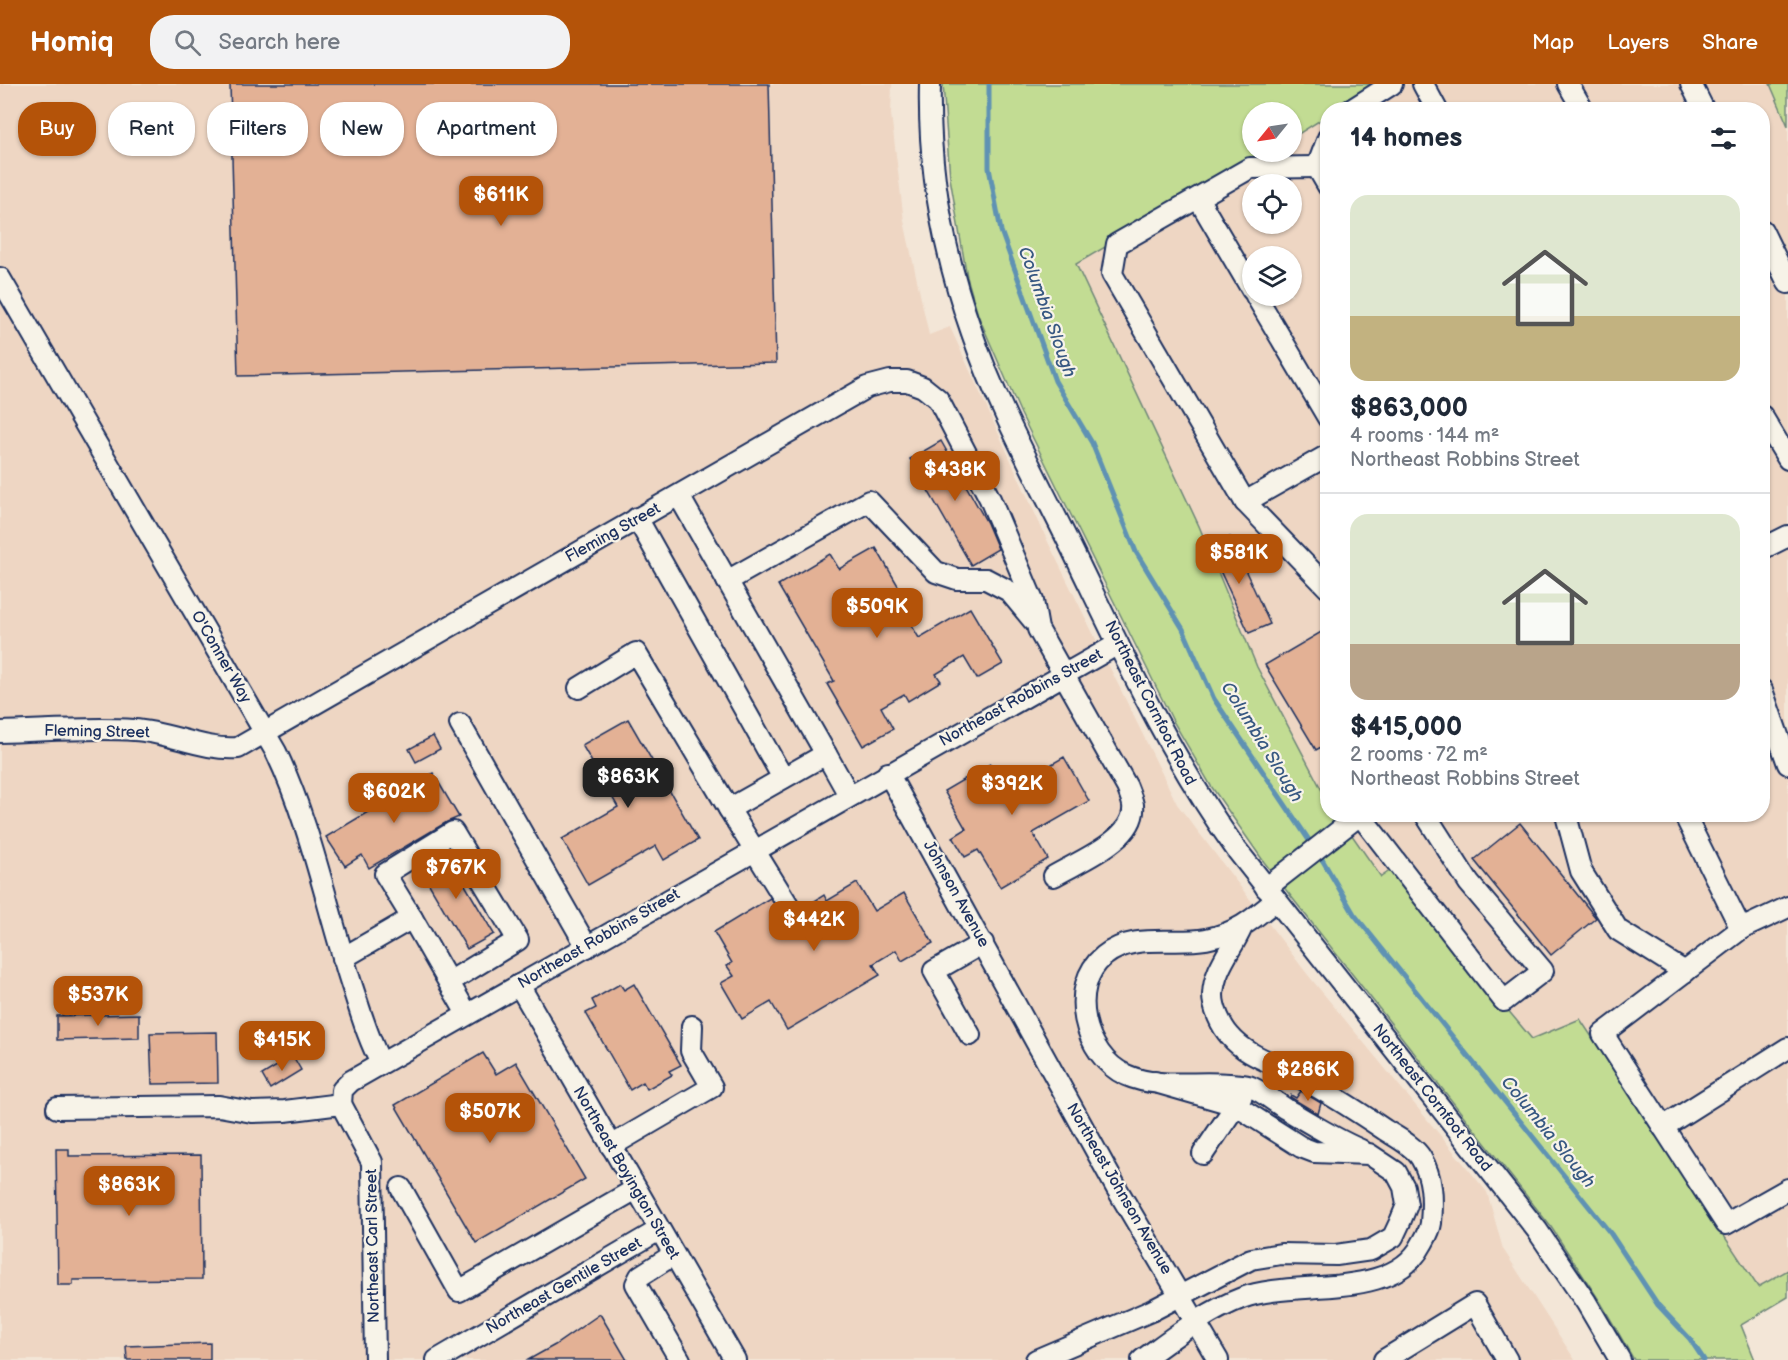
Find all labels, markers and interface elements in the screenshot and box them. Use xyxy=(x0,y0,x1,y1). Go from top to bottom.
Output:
search box xyxy=(150,15,570,69)
text: Homiq xyxy=(30,26,114,59)
icon: search xyxy=(171,26,204,59)
text: Search here xyxy=(219,29,340,56)
text: Map xyxy=(1532,30,1574,55)
text: Layers xyxy=(1607,30,1669,55)
text: Share xyxy=(1702,30,1758,55)
chip: Buy xyxy=(18,102,96,156)
chip: Rent xyxy=(108,102,195,156)
chip: Filters xyxy=(207,102,308,156)
chip: New xyxy=(320,102,404,156)
chip: Apartment xyxy=(416,102,557,156)
north arrow xyxy=(1242,102,1302,162)
map controls xyxy=(1242,102,1302,306)
icon: filters xyxy=(1707,122,1740,155)
text: 14 homes xyxy=(1350,123,1462,154)
button: locate xyxy=(1242,174,1302,234)
pin: $611K xyxy=(459,176,543,227)
text: $611K xyxy=(473,183,529,207)
icon: home xyxy=(1491,234,1599,342)
water label: Columbia Slough xyxy=(1014,244,1080,380)
button: layers xyxy=(1242,246,1302,306)
text: $863,000 xyxy=(1350,393,1468,424)
text: 4 rooms · 144 m² xyxy=(1350,424,1499,448)
text: Northeast Robbins Street xyxy=(1350,448,1580,472)
pin: $438K xyxy=(913,451,997,502)
text: $438K xyxy=(924,458,986,482)
street label: Fleming Street xyxy=(562,499,664,567)
pin: $581K xyxy=(1197,534,1281,585)
text: $581K xyxy=(1210,541,1268,565)
icon: home xyxy=(1491,553,1599,661)
pin: $509K xyxy=(835,588,919,639)
text: $509K xyxy=(846,595,908,619)
street label: O'Conner Way xyxy=(187,608,255,707)
street label: Northeast Cornfoot Road xyxy=(1100,618,1200,788)
street label: Northeast Robbins Street xyxy=(936,645,1106,751)
water label: Columbia Slough xyxy=(1217,678,1307,806)
text: $415,000 xyxy=(1350,712,1462,743)
street label: Fleming Street xyxy=(44,722,150,742)
text: 2 rooms · 72 m² xyxy=(1350,743,1488,767)
pin: $863K xyxy=(586,758,670,809)
text: $863K xyxy=(597,765,659,789)
pin: $392K xyxy=(970,765,1054,816)
text: Northeast Robbins Street xyxy=(1350,767,1580,791)
text: $392K xyxy=(981,772,1043,796)
pin: $602K xyxy=(352,773,436,824)
text: $602K xyxy=(362,780,426,804)
street label: Johnson Avenue xyxy=(919,837,993,951)
pin: $767K xyxy=(414,849,498,900)
text: $767K xyxy=(426,856,486,880)
street label: Northeast Robbins Street xyxy=(515,885,683,993)
pin: $442K xyxy=(772,901,856,952)
text: $442K xyxy=(783,908,845,932)
pin: $537K xyxy=(56,976,140,1027)
text: $537K xyxy=(67,983,129,1007)
street label: Northeast Cornfoot Road xyxy=(1368,1020,1496,1176)
pin: $415K xyxy=(240,1021,324,1072)
text: $415K xyxy=(253,1028,311,1052)
pin: $286K xyxy=(1266,1051,1350,1102)
text: $286K xyxy=(1277,1058,1339,1082)
water label: Columbia Slough xyxy=(1496,1072,1600,1192)
street label: Northeast Boyington Street xyxy=(569,1083,683,1263)
pin: $507K xyxy=(448,1093,532,1144)
text: $507K xyxy=(459,1100,521,1124)
street label: Northeast Johnson Avenue xyxy=(1062,1100,1176,1279)
pin: $863K xyxy=(87,1166,171,1217)
street label: Northeast Carl Street xyxy=(362,1169,384,1323)
text: $863K xyxy=(98,1173,160,1197)
street label: Northeast Gentile Street xyxy=(483,1234,645,1338)

